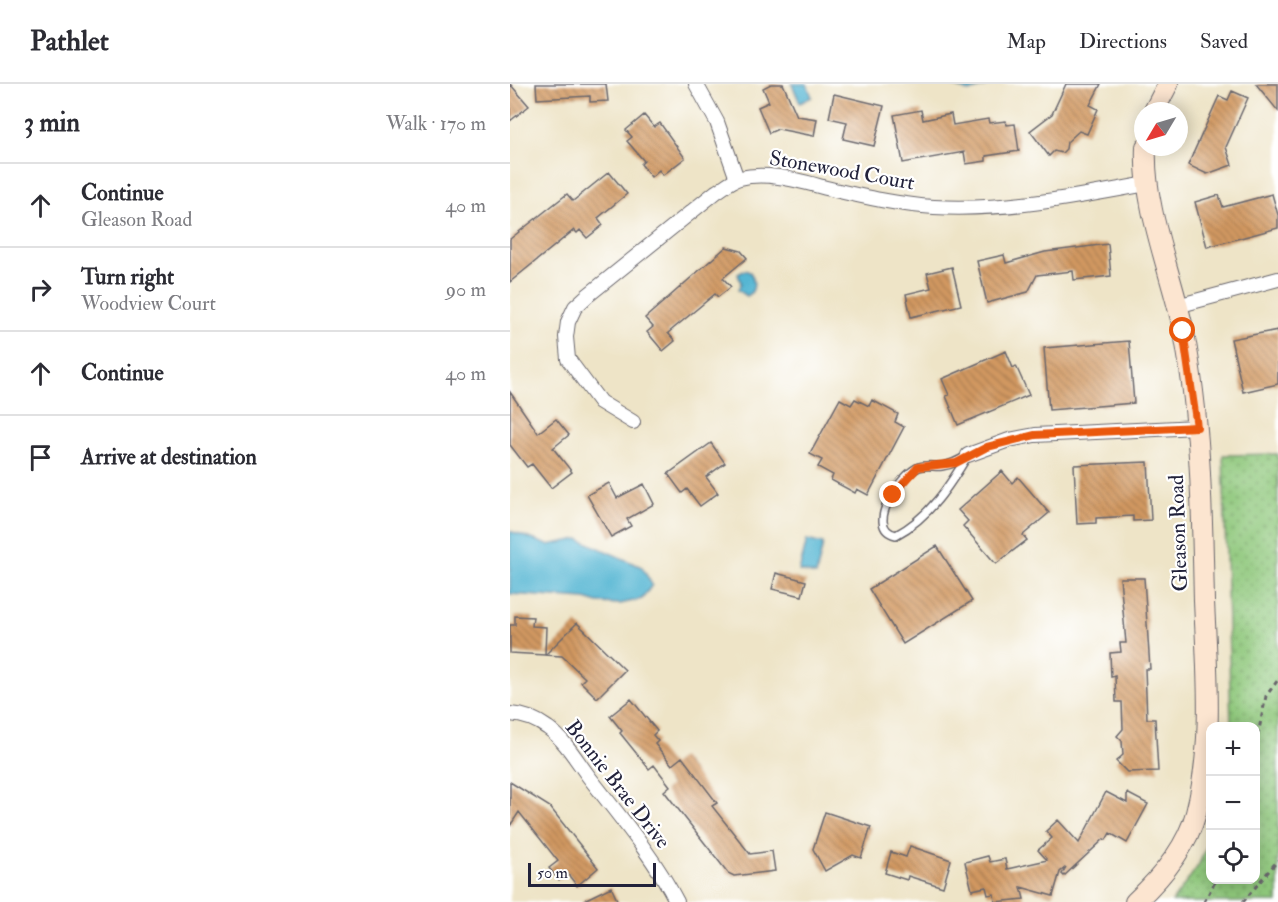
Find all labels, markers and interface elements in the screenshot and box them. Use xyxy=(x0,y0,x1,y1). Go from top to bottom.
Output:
text: Pathlet xyxy=(30,24,109,59)
text: Map xyxy=(1006,28,1046,55)
text: Directions xyxy=(1079,28,1167,55)
text: Saved xyxy=(1200,28,1248,55)
north arrow xyxy=(1134,102,1188,156)
text: 3 min xyxy=(24,107,80,139)
text: Walk · 170 m xyxy=(386,111,486,136)
street label: Stonewood Court xyxy=(767,144,917,197)
text: Continue xyxy=(81,179,164,207)
icon: ahead xyxy=(24,189,57,222)
text: 40 m xyxy=(445,193,486,218)
text: Gleason Road xyxy=(81,207,192,232)
text: Turn right xyxy=(81,263,174,291)
icon: right xyxy=(24,273,57,306)
text: 90 m xyxy=(446,277,486,302)
text: Woodview Court xyxy=(81,291,216,316)
route start xyxy=(1169,317,1195,343)
icon: ahead xyxy=(24,357,57,390)
text: Continue xyxy=(81,359,164,387)
text: 40 m xyxy=(445,361,486,386)
icon: arrive xyxy=(24,441,57,474)
text: Arrive at destination xyxy=(81,443,257,471)
street label: Gleason Road xyxy=(1163,473,1194,592)
route end xyxy=(879,481,905,507)
street label: Bonnie Brae Drive xyxy=(559,715,676,854)
map controls xyxy=(1206,722,1260,884)
button: + xyxy=(1206,722,1260,776)
button: − xyxy=(1206,776,1260,830)
button: locate xyxy=(1206,830,1260,884)
scale bar xyxy=(528,860,656,888)
text: 50 m xyxy=(537,863,568,883)

